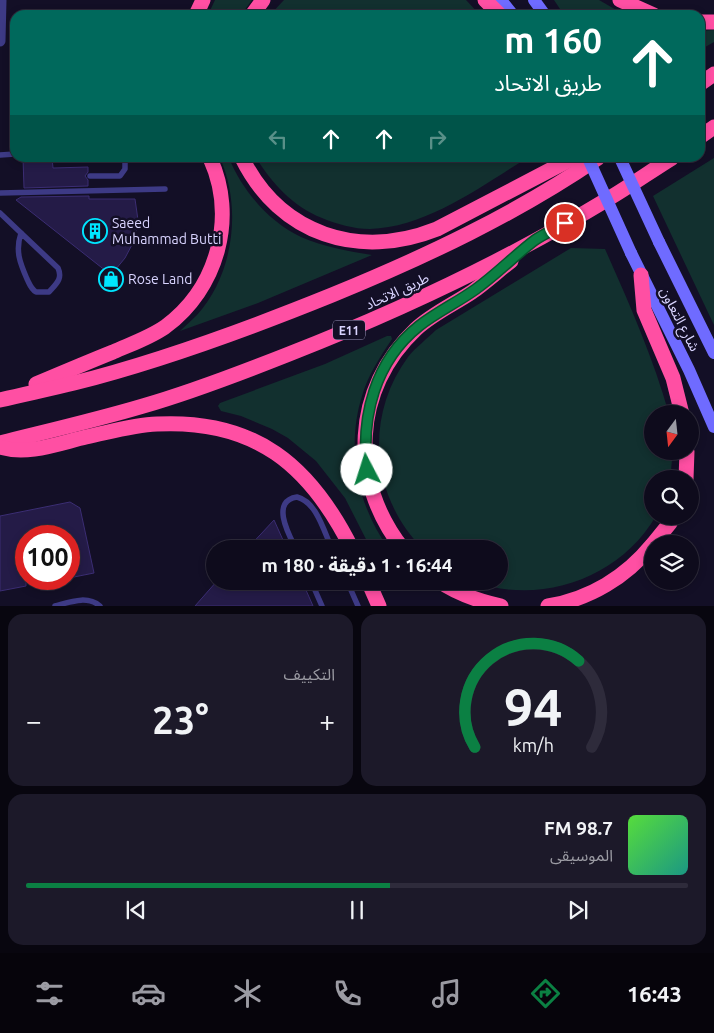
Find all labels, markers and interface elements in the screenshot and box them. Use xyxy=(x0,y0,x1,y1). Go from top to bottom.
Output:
text: 160 m xyxy=(504,20,602,60)
icon: ahead xyxy=(620,30,685,95)
text: طريق الاتحاد xyxy=(494,70,602,95)
icon: left xyxy=(264,125,292,153)
icon: ahead xyxy=(317,125,345,153)
icon: ahead xyxy=(370,125,398,153)
icon: right xyxy=(423,125,451,153)
pin xyxy=(544,202,586,244)
icon: arrive xyxy=(551,209,579,237)
place label: Saeed Muhammad Butti xyxy=(112,215,221,247)
building icon: Saeed Muhammad Butti xyxy=(82,218,108,244)
shop icon: Rose Land xyxy=(98,266,124,292)
street label: طريق الاتحاد xyxy=(363,269,432,315)
place label: Rose Land xyxy=(128,271,192,287)
street label: شارع التعاون xyxy=(654,284,703,355)
road number: E11 xyxy=(333,320,365,340)
north arrow xyxy=(644,405,699,460)
map controls xyxy=(644,405,699,590)
position arrow xyxy=(340,443,392,495)
button: search xyxy=(644,470,699,525)
speed limit sign: 100 xyxy=(15,525,80,590)
button: layers xyxy=(644,535,699,590)
text: 16:44 · 1 دقيقة · 180 m xyxy=(261,554,453,576)
text: التكييف xyxy=(283,665,335,683)
text: 94 xyxy=(504,678,563,736)
text: 23° xyxy=(152,699,209,741)
text: − xyxy=(26,705,42,736)
text: + xyxy=(319,705,335,736)
text: km/h xyxy=(513,735,554,755)
text: 98.7 FM xyxy=(544,817,613,839)
text: الموسيقى xyxy=(550,846,613,864)
icon: previous xyxy=(122,896,150,924)
icon: pause xyxy=(343,896,371,924)
icon: next xyxy=(564,896,592,924)
icon: filters xyxy=(32,976,67,1011)
icon: car xyxy=(131,976,166,1011)
icon: climate xyxy=(230,976,265,1011)
icon: phone xyxy=(330,976,365,1011)
icon: music xyxy=(429,976,464,1011)
icon: directions xyxy=(528,976,563,1011)
text: 16:43 xyxy=(627,981,682,1006)

